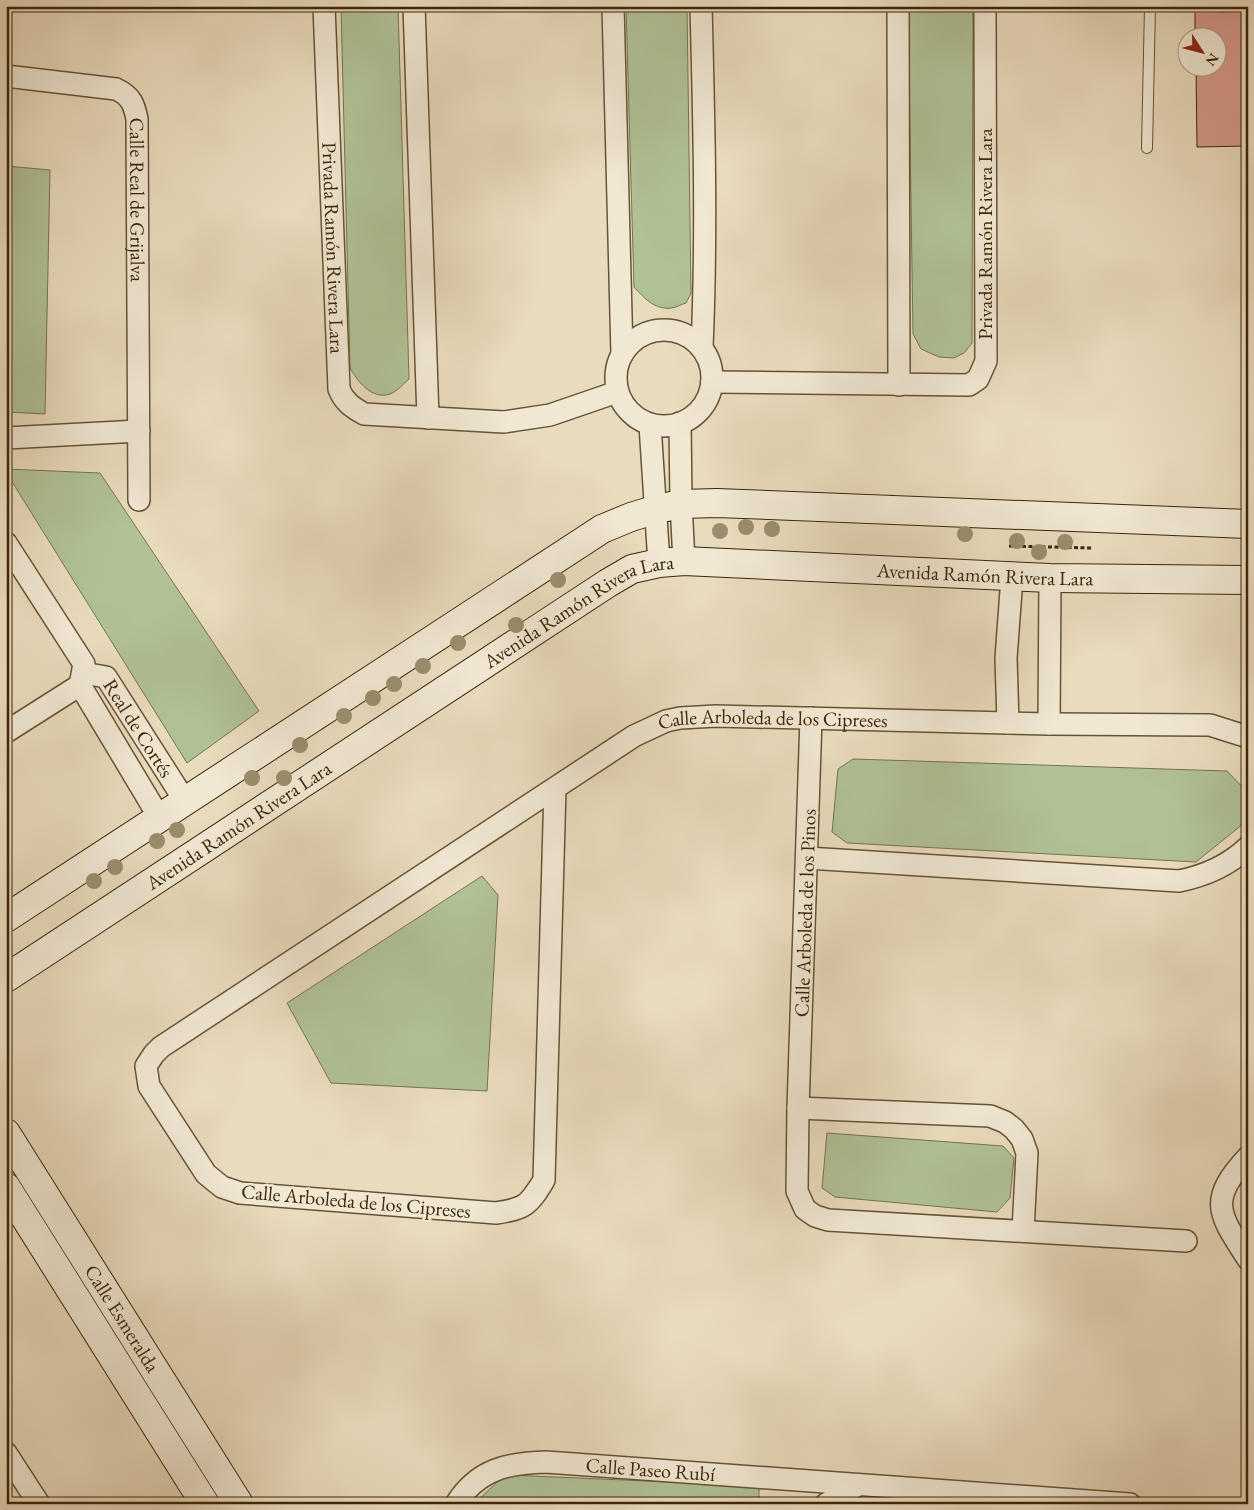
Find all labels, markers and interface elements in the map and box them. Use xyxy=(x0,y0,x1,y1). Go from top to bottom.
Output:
north arrow xyxy=(1176,28,1226,78)
text: N xyxy=(1202,50,1223,70)
street label: Calle Real de Grijalva xyxy=(124,117,151,282)
street label: Privada Ramón Rivera Lara xyxy=(972,128,998,340)
street label: Privada Ramón Rivera Lara xyxy=(316,142,351,354)
street label: Avenida Ramón Rivera Lara xyxy=(478,549,675,675)
street label: Avenida Ramón Rivera Lara xyxy=(875,557,1094,591)
street label: Real de Cortés xyxy=(97,674,180,782)
street label: Calle Arboleda de los Cipreses xyxy=(653,703,888,736)
street label: Avenida Ramón Rivera Lara xyxy=(140,755,336,896)
street label: Calle Arboleda de los Pinos xyxy=(788,808,822,1018)
street label: Calle Arboleda de los Cipreses xyxy=(240,1178,472,1224)
street label: Calle Esmeralda xyxy=(79,1260,166,1377)
street label: Calle Paseo Rubí xyxy=(585,1452,716,1487)

